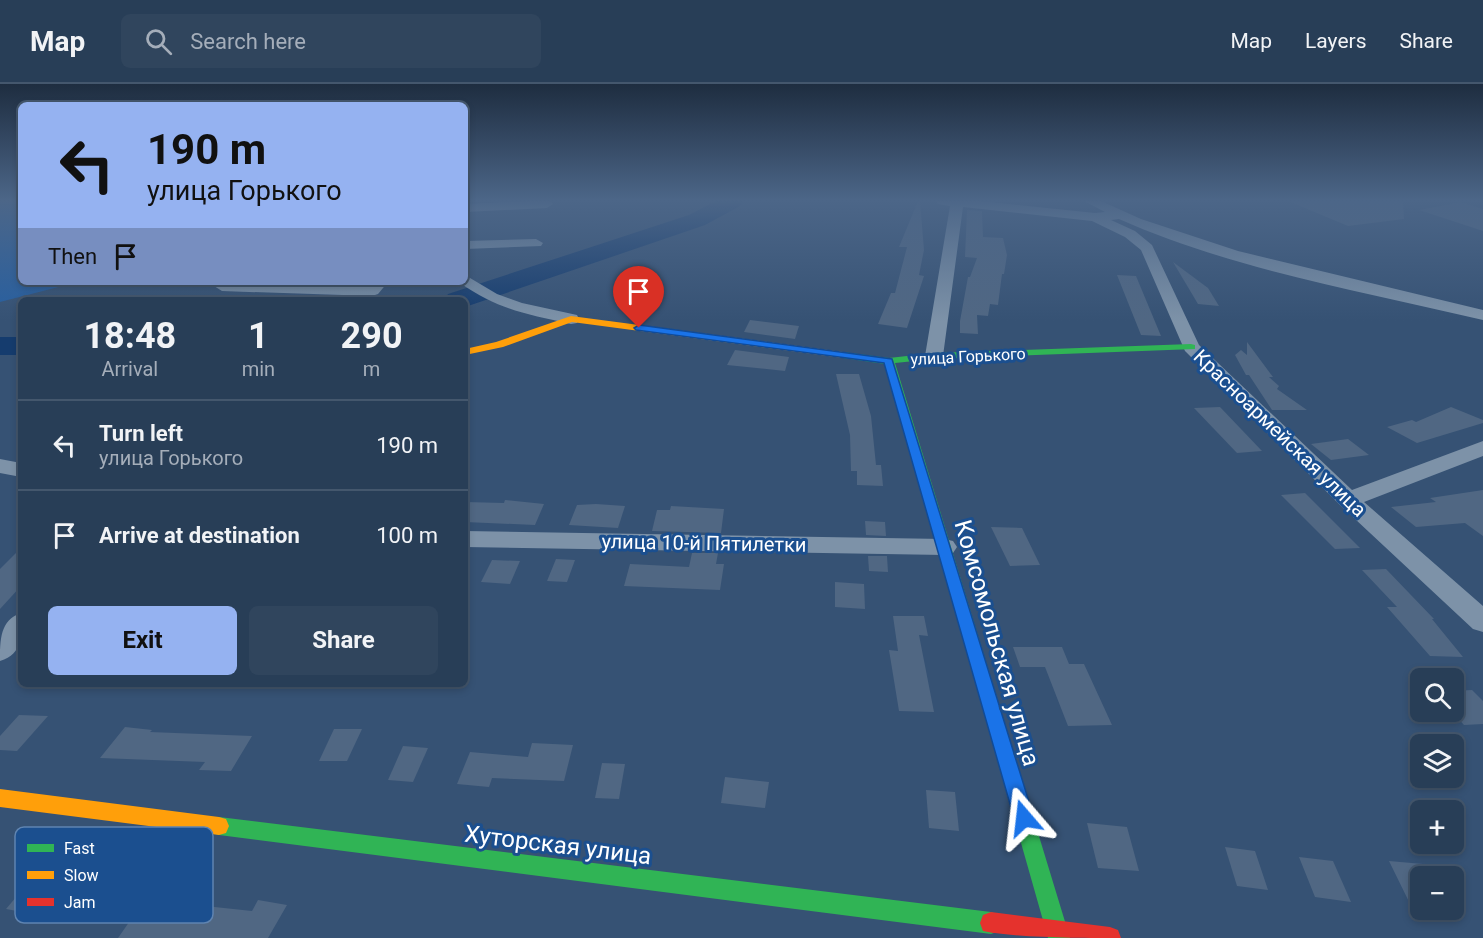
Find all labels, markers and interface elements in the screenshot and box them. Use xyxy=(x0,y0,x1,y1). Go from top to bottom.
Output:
search box xyxy=(121,14,541,68)
text: Map xyxy=(30,25,85,58)
icon: search xyxy=(142,25,175,58)
text: Search here xyxy=(190,29,306,54)
text: Map xyxy=(1230,29,1272,53)
text: Layers xyxy=(1305,29,1366,53)
text: Share xyxy=(1399,29,1453,53)
text: 190 m xyxy=(147,125,266,174)
icon: left xyxy=(48,126,126,204)
text: улица Горького xyxy=(147,175,342,207)
icon: arrive xyxy=(109,240,142,273)
text: Then xyxy=(48,244,97,269)
pin xyxy=(613,266,664,328)
icon: arrive xyxy=(622,275,655,308)
text: 18:48 xyxy=(83,315,176,357)
text: 1 xyxy=(248,315,269,357)
text: 290 xyxy=(341,315,403,357)
street label: улица Горького xyxy=(910,344,1026,369)
street label: Красноармейская улица xyxy=(1189,344,1371,522)
text: Arrival xyxy=(101,357,158,381)
text: min xyxy=(242,357,275,381)
text: m xyxy=(363,357,380,381)
text: Turn left xyxy=(99,421,183,446)
icon: left xyxy=(48,429,81,462)
text: 190 m xyxy=(376,433,438,458)
text: улица Горького xyxy=(99,446,243,470)
street label: Комсомольская улица xyxy=(948,517,1046,769)
icon: arrive xyxy=(48,519,81,552)
text: Arrive at destination xyxy=(99,523,300,548)
text: 100 m xyxy=(376,523,438,548)
street label: улица 10-й Пятилетки xyxy=(601,529,807,557)
button: Exit xyxy=(48,606,237,675)
button: Share xyxy=(249,606,438,675)
map controls xyxy=(1410,668,1464,920)
button: search xyxy=(1410,668,1464,722)
button: layers xyxy=(1410,734,1464,788)
position arrow xyxy=(992,786,1056,850)
button: + xyxy=(1410,800,1464,854)
street label: Хуторская улица xyxy=(463,820,653,870)
legend xyxy=(15,827,213,923)
text: Fast xyxy=(64,839,95,858)
text: Slow xyxy=(64,866,99,885)
button: − xyxy=(1410,866,1464,920)
text: Jam xyxy=(64,893,96,912)

